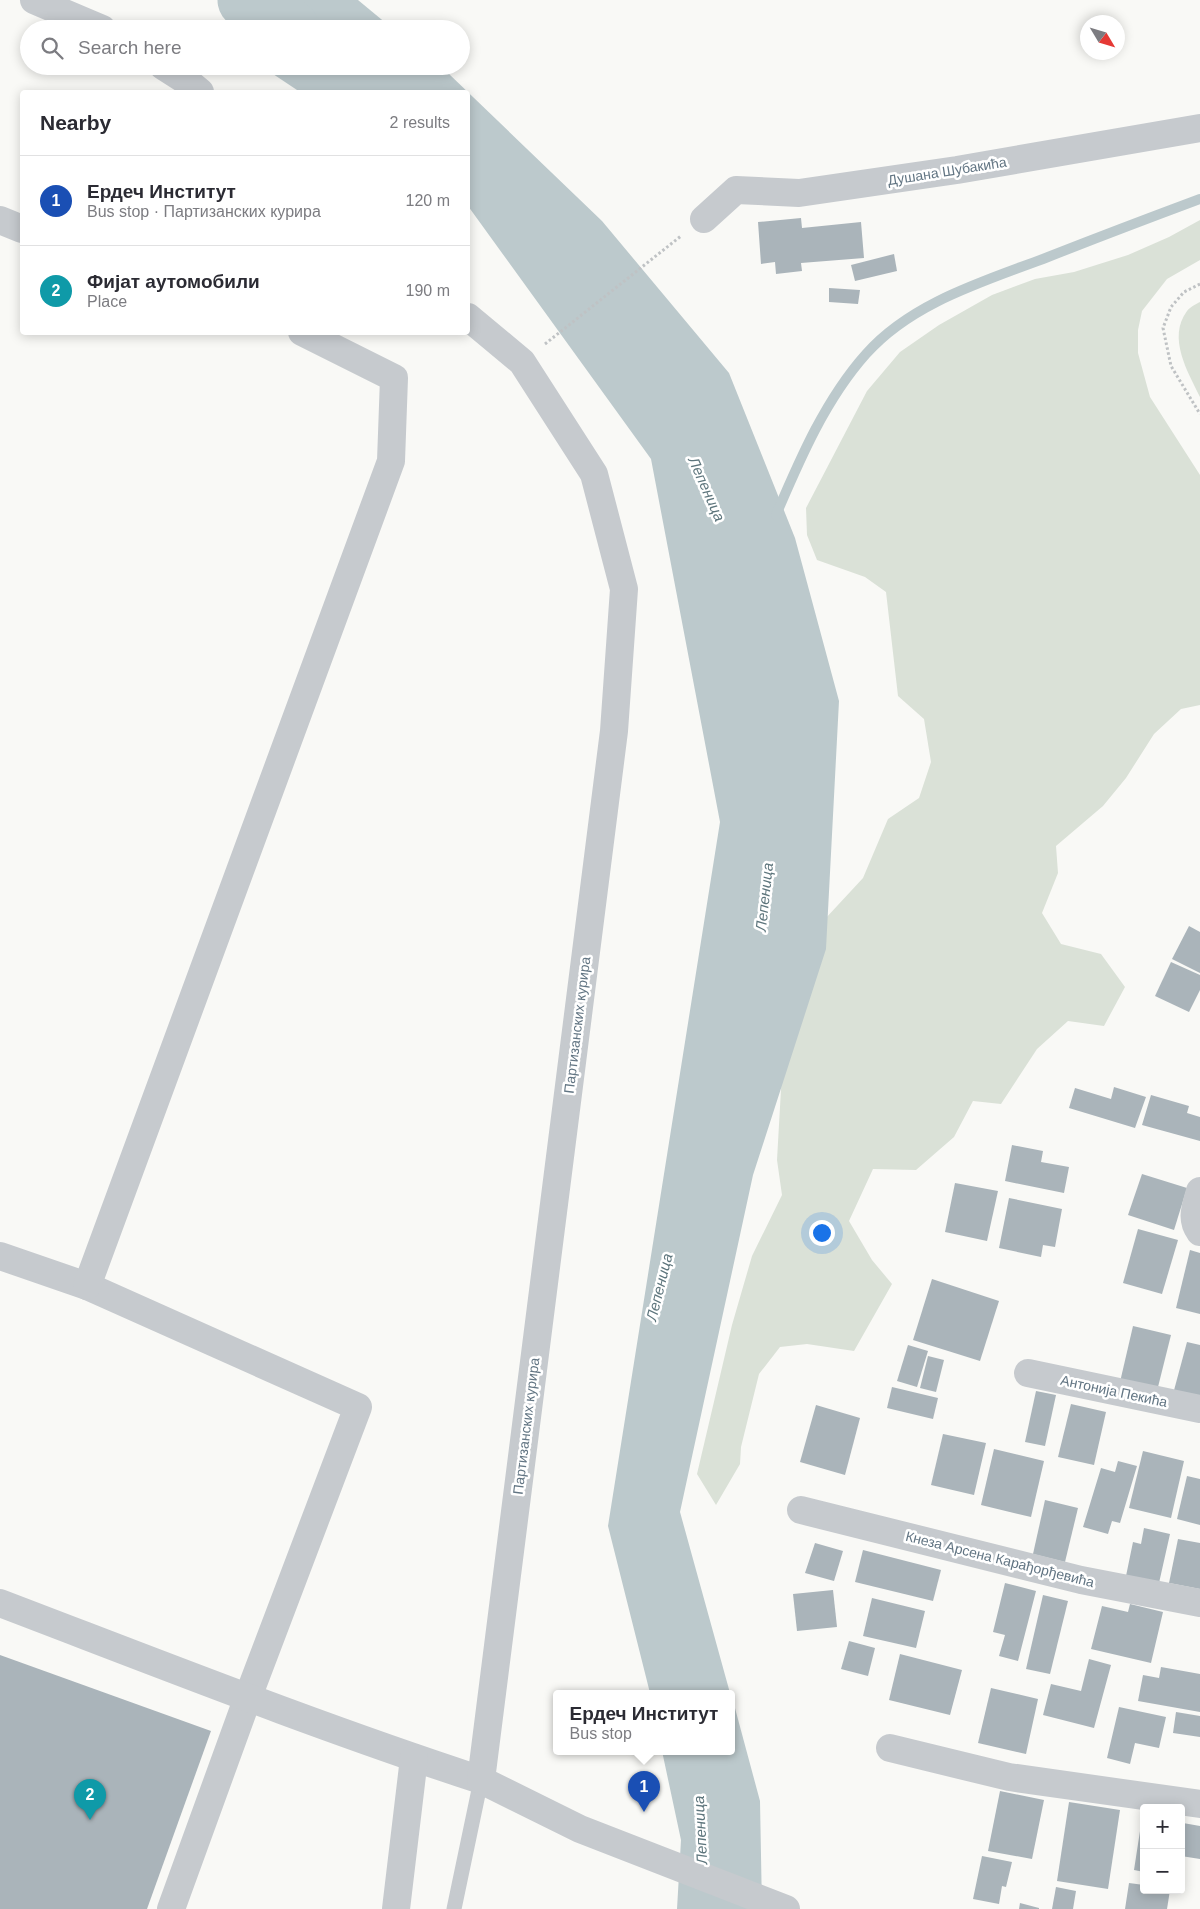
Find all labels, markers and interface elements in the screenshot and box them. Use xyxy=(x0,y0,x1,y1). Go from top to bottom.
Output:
north arrow xyxy=(1080,15,1125,60)
search box xyxy=(20,20,470,75)
icon: search xyxy=(38,34,66,62)
text: Search here xyxy=(78,37,182,58)
text: Nearby xyxy=(40,111,111,134)
text: 2 results xyxy=(390,114,450,131)
street label: Душана Шубакића xyxy=(886,154,1008,188)
text: Ердеч Институт xyxy=(87,181,236,202)
text: 1 xyxy=(52,192,60,209)
text: 120 m xyxy=(406,192,450,209)
text: Bus stop · Партизанских курира xyxy=(87,203,321,220)
text: Фијат аутомобили xyxy=(87,271,260,292)
text: 2 xyxy=(52,282,60,299)
text: 190 m xyxy=(406,282,450,299)
text: Place xyxy=(87,293,127,310)
water label: Лепеница xyxy=(685,453,729,524)
water label: Лепеница xyxy=(752,862,776,933)
street label: Партизанских курира xyxy=(561,956,593,1094)
your location xyxy=(809,1220,835,1246)
water label: Лепеница xyxy=(642,1252,676,1323)
street label: Партизанских курира xyxy=(510,1357,542,1495)
street label: Антонија Пекића xyxy=(1059,1372,1169,1410)
street label: Кнеза Арсена Карађорђевића xyxy=(904,1528,1096,1590)
popup xyxy=(553,1690,735,1755)
text: Ердеч Институт xyxy=(570,1703,718,1724)
text: Bus stop xyxy=(570,1725,632,1742)
pin: 1 xyxy=(628,1771,660,1812)
pin: 2 xyxy=(74,1779,106,1820)
water label: Лепеница xyxy=(690,1795,710,1866)
map controls xyxy=(1140,1804,1185,1894)
button: + xyxy=(1140,1804,1185,1849)
button: − xyxy=(1140,1849,1185,1894)

